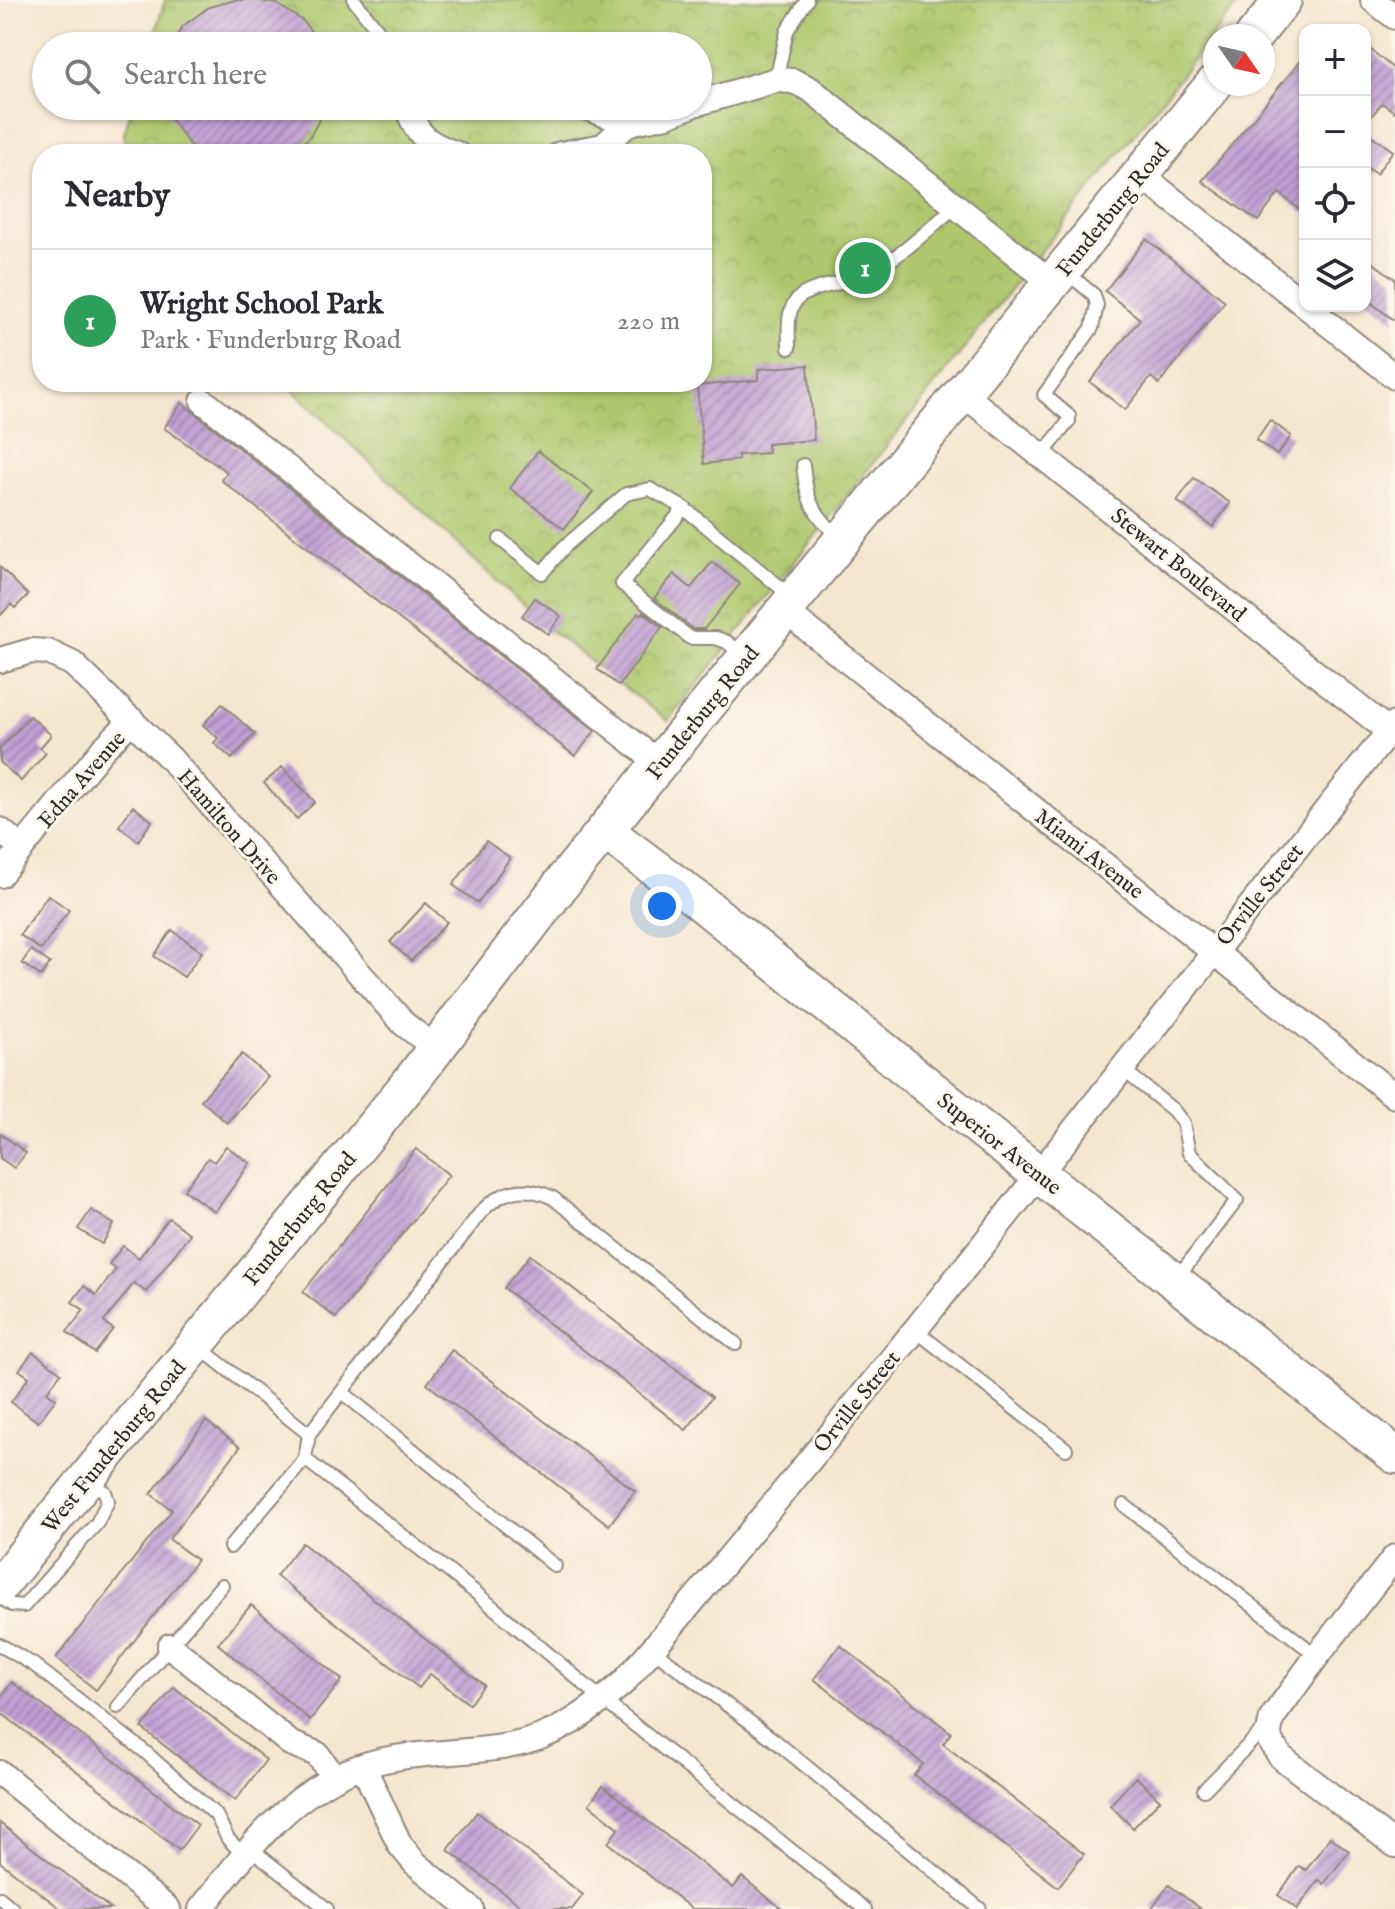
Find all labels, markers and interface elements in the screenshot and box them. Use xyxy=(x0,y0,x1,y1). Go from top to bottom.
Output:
north arrow xyxy=(1203,24,1275,96)
map controls xyxy=(1299,24,1371,312)
button: + xyxy=(1299,24,1371,96)
search box xyxy=(32,32,712,120)
icon: search xyxy=(60,54,104,98)
text: Search here xyxy=(124,57,267,95)
button: − xyxy=(1299,96,1371,168)
street label: Funderburg Road xyxy=(1051,137,1176,283)
button: locate xyxy=(1299,168,1371,240)
text: Nearby xyxy=(64,175,170,218)
pin: 1 xyxy=(839,238,891,298)
button: layers xyxy=(1299,240,1371,312)
text: Wright School Park xyxy=(140,286,383,324)
text: 1 xyxy=(85,305,95,338)
text: 220 m xyxy=(617,305,680,338)
text: Park · Funderburg Road xyxy=(140,324,401,357)
street label: Stewart Boulevard xyxy=(1104,502,1251,629)
street label: Funderburg Road xyxy=(641,640,766,786)
street label: Edna Avenue xyxy=(33,726,133,835)
street label: Hamilton Drive xyxy=(171,764,286,891)
street label: Miami Avenue xyxy=(1029,803,1149,906)
street label: Orville Street xyxy=(1211,838,1311,952)
your location xyxy=(642,886,682,926)
street label: Superior Avenue xyxy=(931,1087,1067,1202)
street label: Funderburg Road xyxy=(238,1146,363,1292)
street label: Orville Street xyxy=(808,1345,908,1459)
street label: West Funderburg Road xyxy=(36,1355,193,1539)

